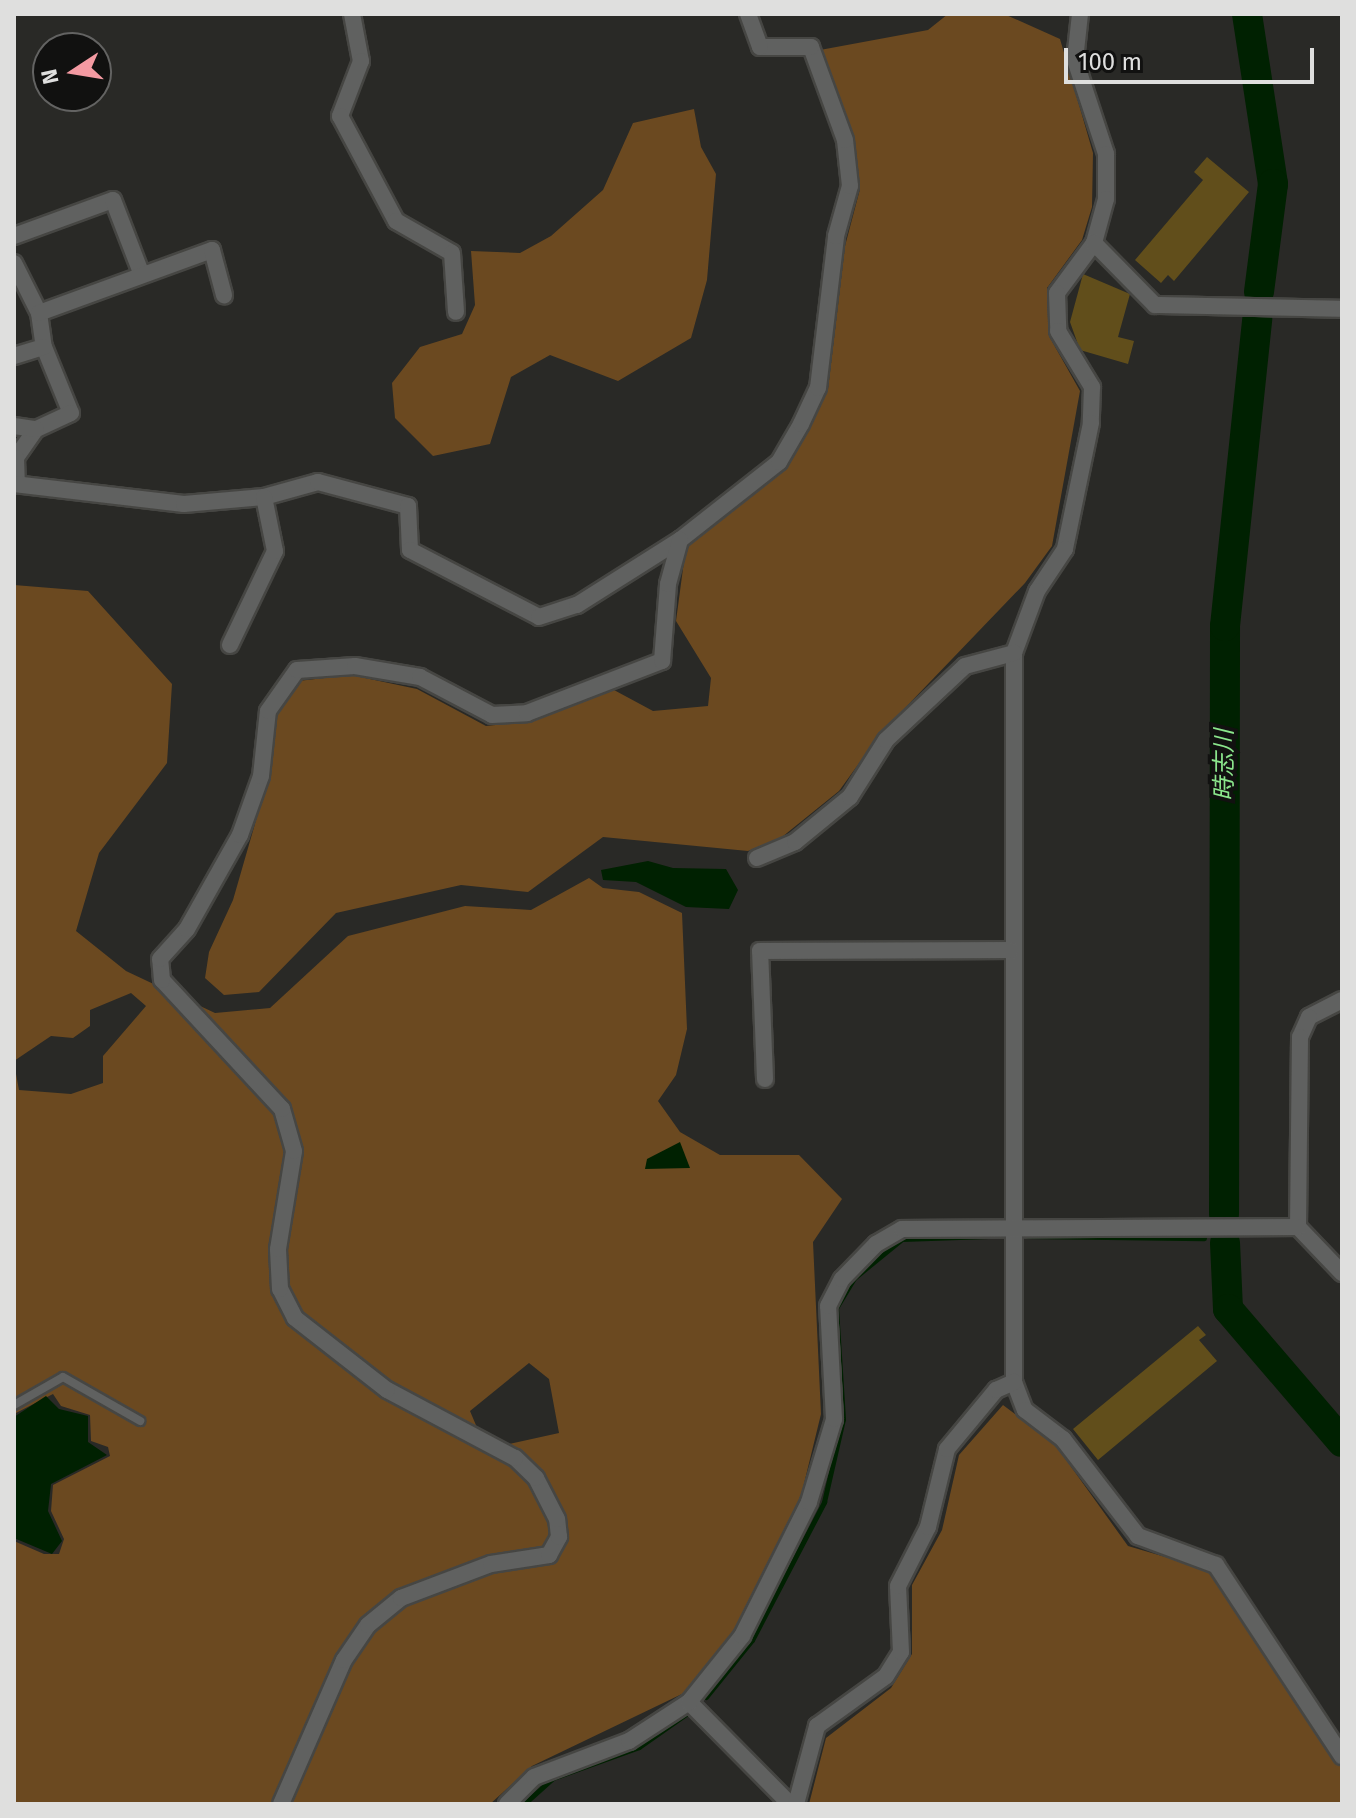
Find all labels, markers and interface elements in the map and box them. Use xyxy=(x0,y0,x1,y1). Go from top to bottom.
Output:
north arrow xyxy=(32,32,112,112)
scale bar xyxy=(1068,32,1318,82)
text: 100 m xyxy=(1078,48,1142,76)
text: N xyxy=(35,67,65,87)
water label: 時志川 xyxy=(1211,729,1239,801)

